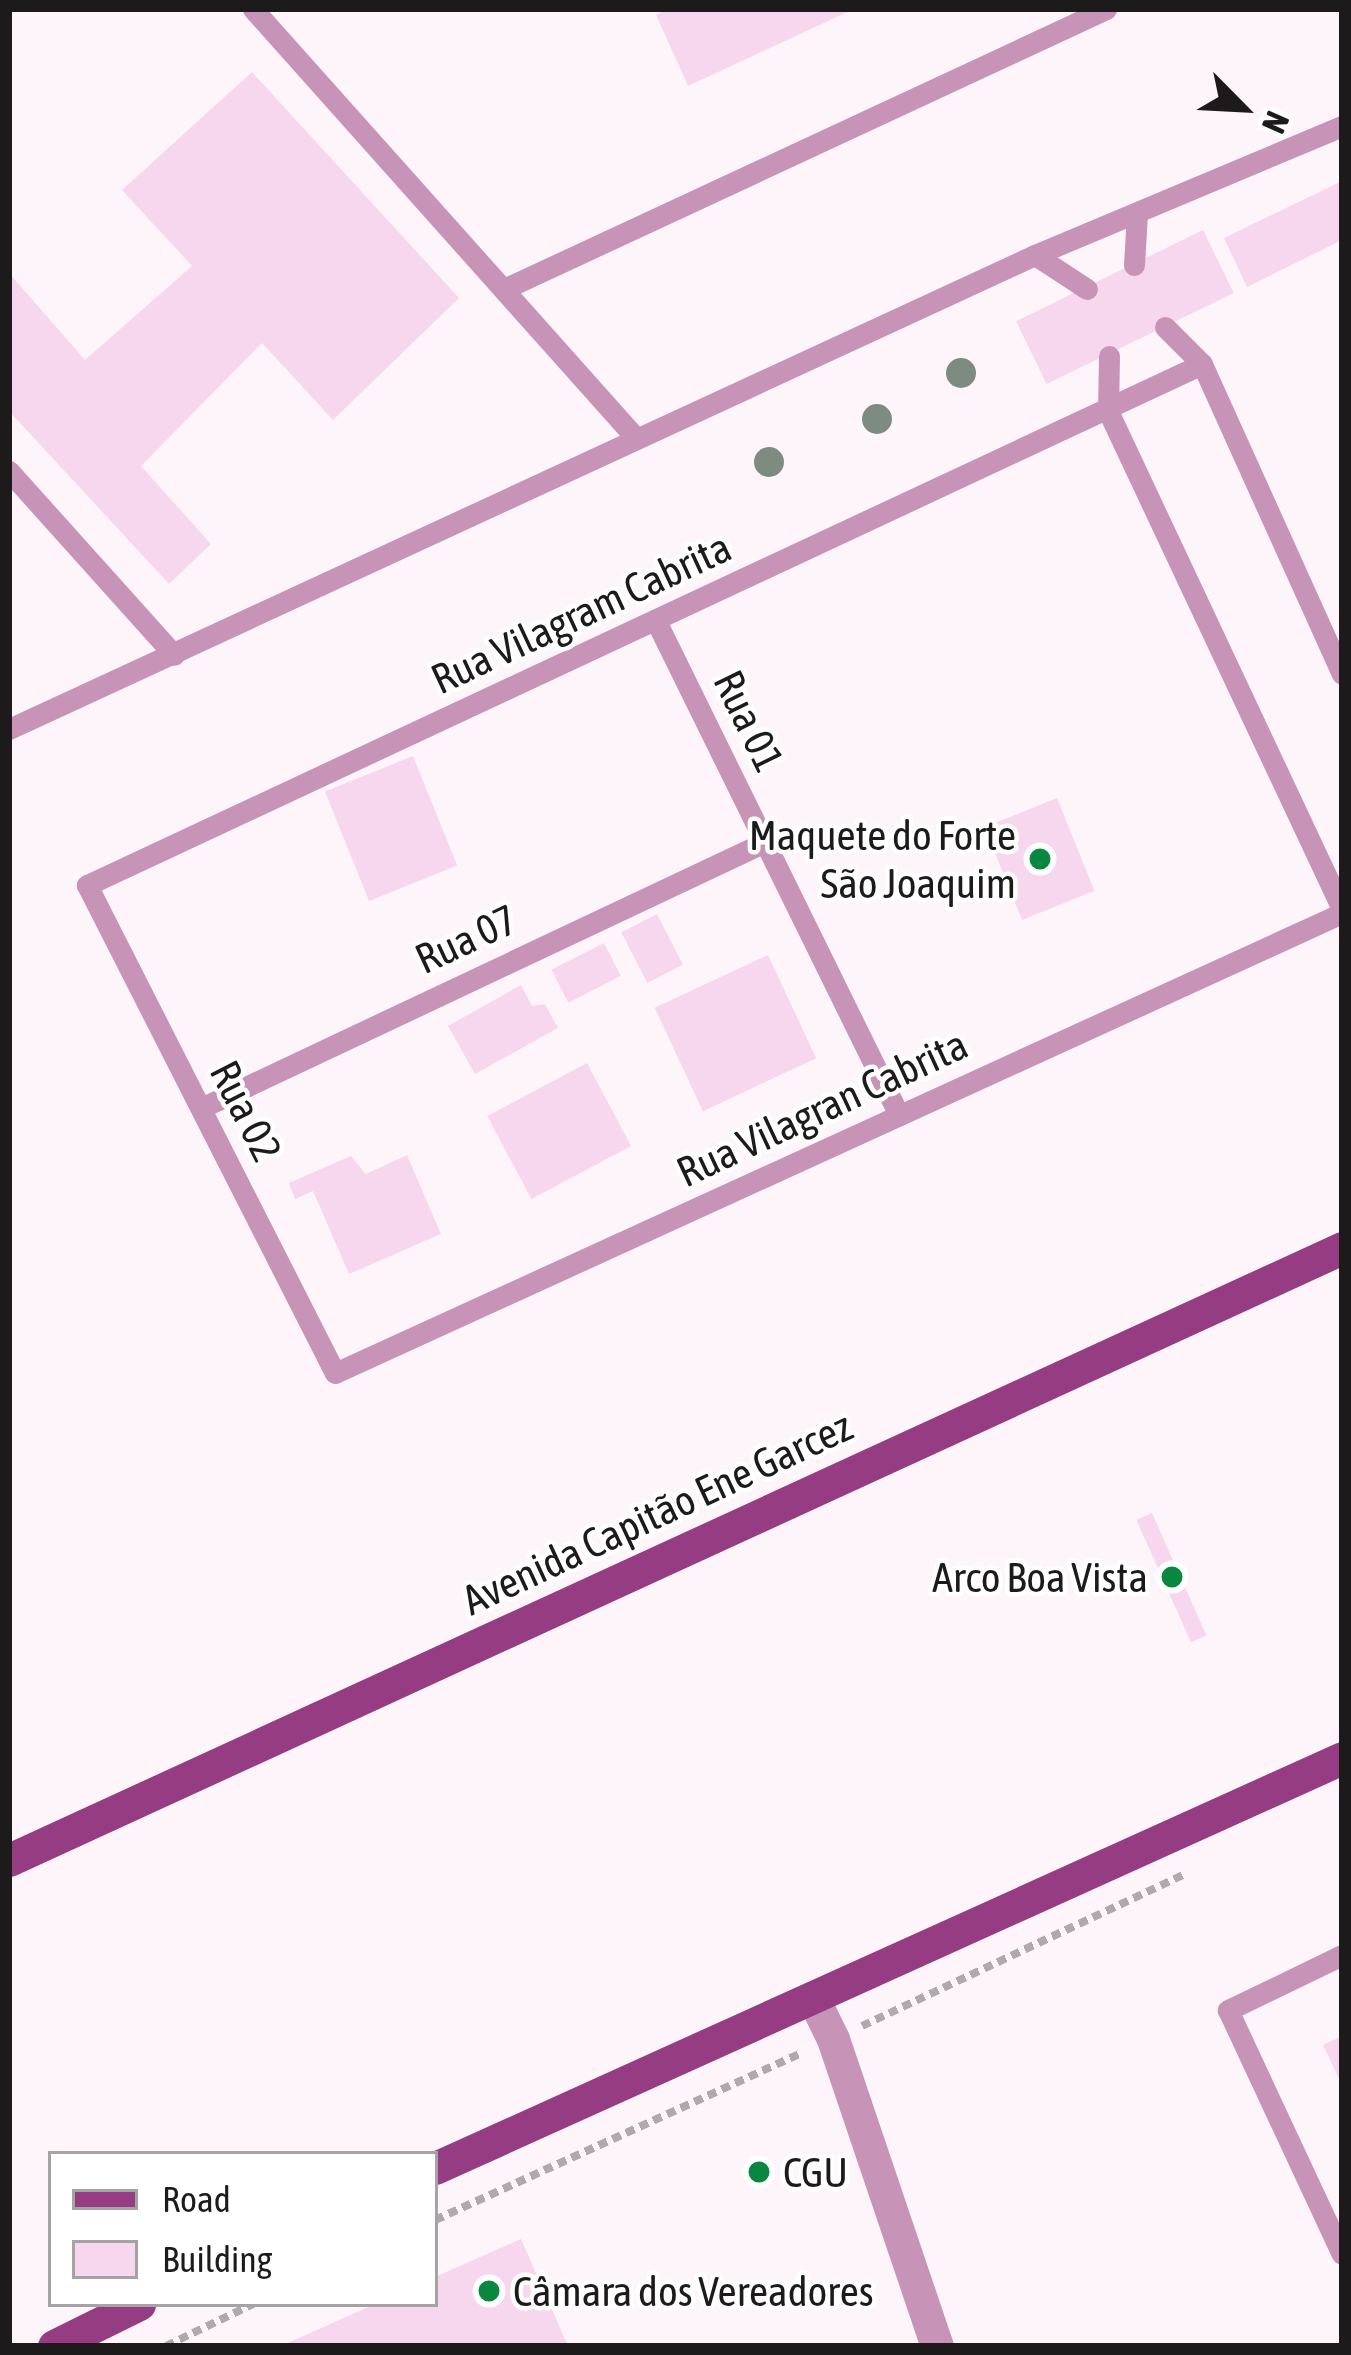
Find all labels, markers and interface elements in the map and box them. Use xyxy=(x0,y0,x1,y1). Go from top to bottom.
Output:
north arrow xyxy=(1183,48,1303,168)
text: N xyxy=(1255,106,1297,139)
street label: Rua Vilagram Cabrita xyxy=(423,522,739,704)
street label: Rua 01 xyxy=(703,662,795,780)
place label: Maquete do Forte São Joaquim xyxy=(749,810,1016,908)
marker: Maquete do Forte São Joaquim xyxy=(1027,846,1053,872)
street label: Rua 07 xyxy=(407,894,525,984)
street label: Rua Vilagran Cabrita xyxy=(669,1019,975,1197)
street label: Rua 02 xyxy=(199,1052,293,1170)
street label: Avenida Capitão Ene Garcez xyxy=(454,1401,860,1625)
place label: Arco Boa Vista xyxy=(932,1552,1148,1602)
marker: Arco Boa Vista xyxy=(1159,1564,1185,1590)
place label: CGU xyxy=(783,2147,848,2197)
legend xyxy=(48,2151,438,2307)
marker: CGU xyxy=(746,2159,772,2185)
text: Road xyxy=(162,2178,231,2220)
text: Building xyxy=(162,2238,272,2280)
place label: Câmara dos Vereadores xyxy=(513,2266,874,2316)
marker: Câmara dos Vereadores xyxy=(476,2278,502,2304)

